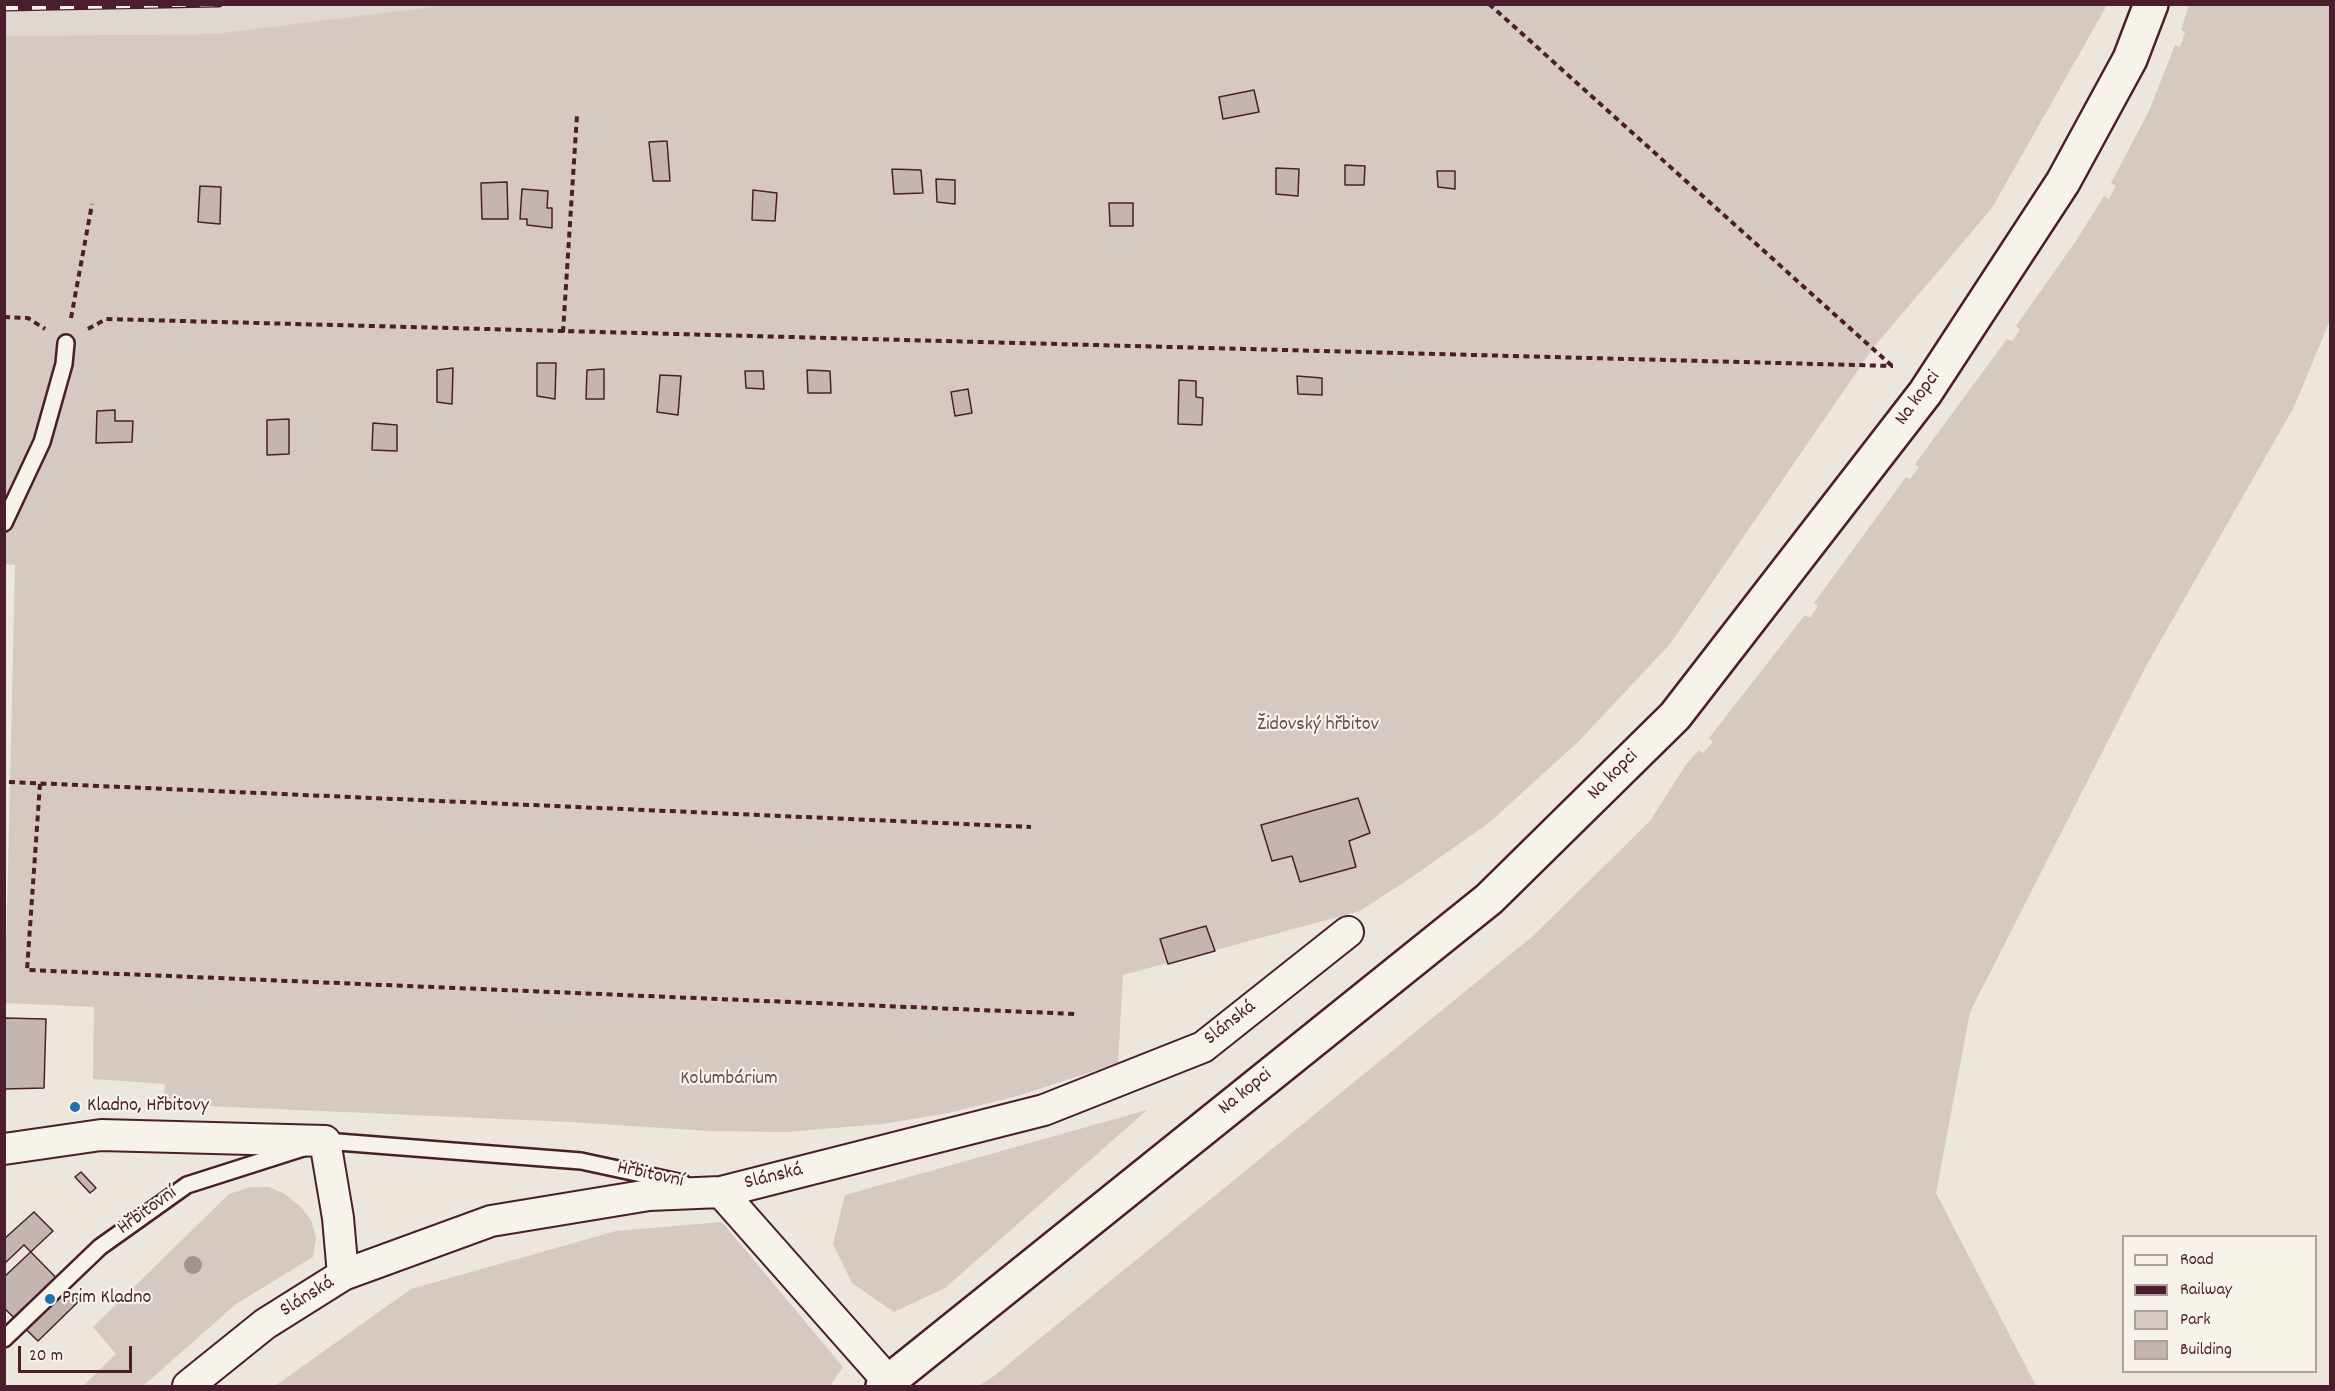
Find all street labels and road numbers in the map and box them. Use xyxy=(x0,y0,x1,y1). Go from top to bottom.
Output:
street label: Na kopci xyxy=(1891,367,1947,431)
street label: Na kopci xyxy=(1584,746,1644,806)
street label: Slánská xyxy=(1200,996,1262,1052)
street label: Na kopci xyxy=(1214,1064,1278,1122)
street label: Hřbitovní xyxy=(615,1157,685,1195)
street label: Slánská xyxy=(742,1159,806,1197)
street label: Hřbitovní xyxy=(114,1182,182,1242)
street label: Slánská xyxy=(276,1272,340,1324)

